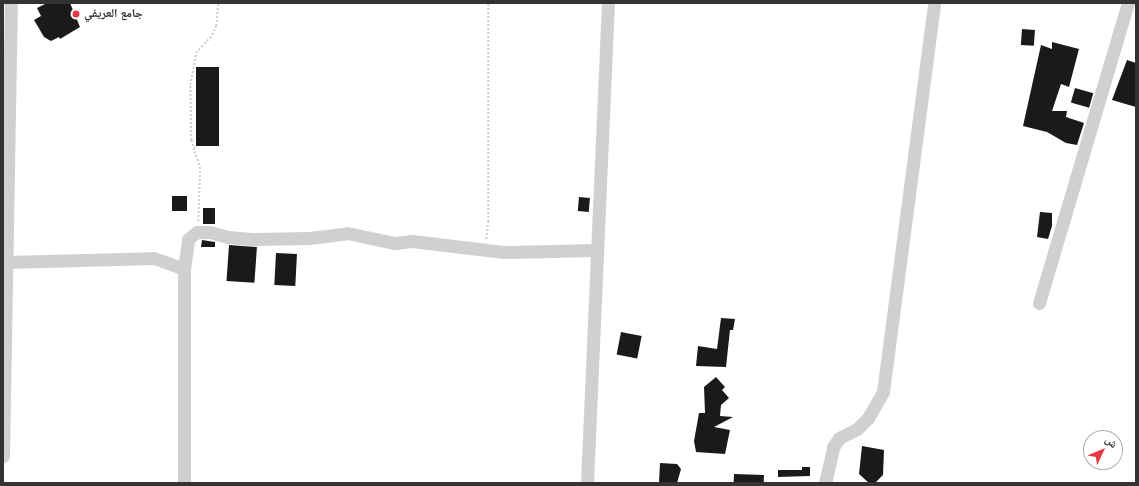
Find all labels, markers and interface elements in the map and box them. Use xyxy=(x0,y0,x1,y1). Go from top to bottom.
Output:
place label: جامع العريفي xyxy=(84,7,143,21)
marker: جامع العريفي xyxy=(71,9,81,19)
north arrow xyxy=(1083,430,1123,470)
text: ش xyxy=(1103,433,1120,451)

